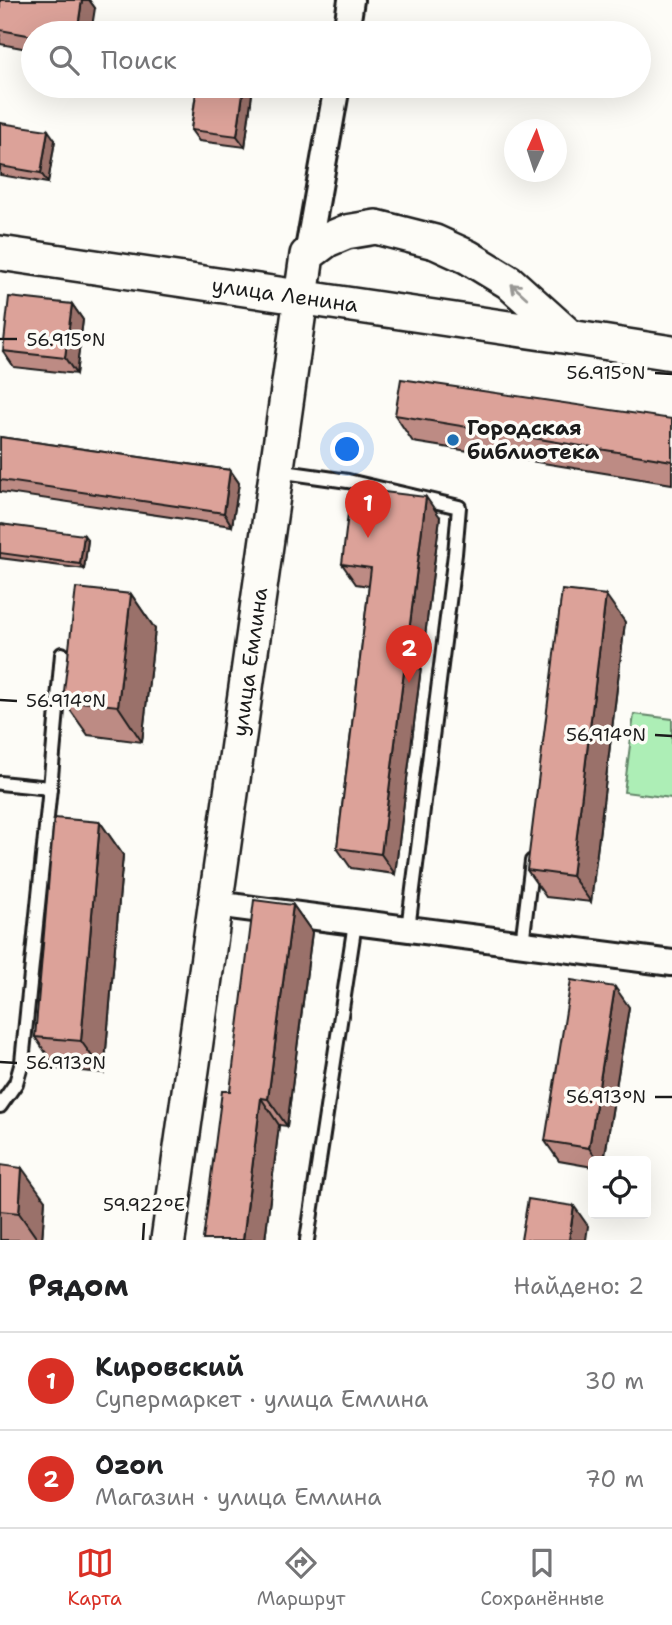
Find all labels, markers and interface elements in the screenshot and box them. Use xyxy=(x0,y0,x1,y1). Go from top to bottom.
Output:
search box xyxy=(21,21,651,98)
icon: search xyxy=(45,41,83,79)
text: Поиск xyxy=(101,42,177,77)
north arrow xyxy=(504,119,567,182)
street label: улица Ленина xyxy=(210,271,360,319)
one-way arrow xyxy=(510,283,528,299)
text: 56.915°N xyxy=(26,328,106,352)
text: 56.915°N xyxy=(566,361,646,385)
place label: Городская библиотека xyxy=(467,414,600,466)
your location xyxy=(330,432,364,466)
marker: Городская библиотека xyxy=(445,432,461,448)
pin: 1 xyxy=(345,480,391,538)
street label: улица Емлина xyxy=(226,586,274,738)
pin: 2 xyxy=(386,625,432,683)
text: 56.914°N xyxy=(26,689,106,713)
text: 56.914°N xyxy=(566,723,646,747)
text: 56.913°N xyxy=(26,1051,106,1075)
text: 56.913°N xyxy=(566,1085,646,1109)
map controls xyxy=(588,1156,651,1219)
button: locate xyxy=(588,1156,651,1219)
text: 59.922°E xyxy=(103,1193,185,1217)
text: Рядом xyxy=(28,1265,128,1306)
text: Найдено: 2 xyxy=(514,1271,644,1301)
text: Кировский xyxy=(95,1349,244,1384)
text: 1 xyxy=(46,1366,56,1396)
text: 30 m xyxy=(585,1366,644,1396)
text: Супермаркет · улица Емлина xyxy=(95,1384,428,1414)
text: Ozon xyxy=(95,1447,164,1482)
text: 2 xyxy=(43,1464,59,1494)
text: 70 m xyxy=(585,1464,644,1494)
text: Магазин · улица Емлина xyxy=(95,1482,382,1512)
tab: Карта xyxy=(67,1544,122,1611)
tab: Маршрут xyxy=(257,1544,345,1611)
tab: Сохранённые xyxy=(480,1544,605,1611)

